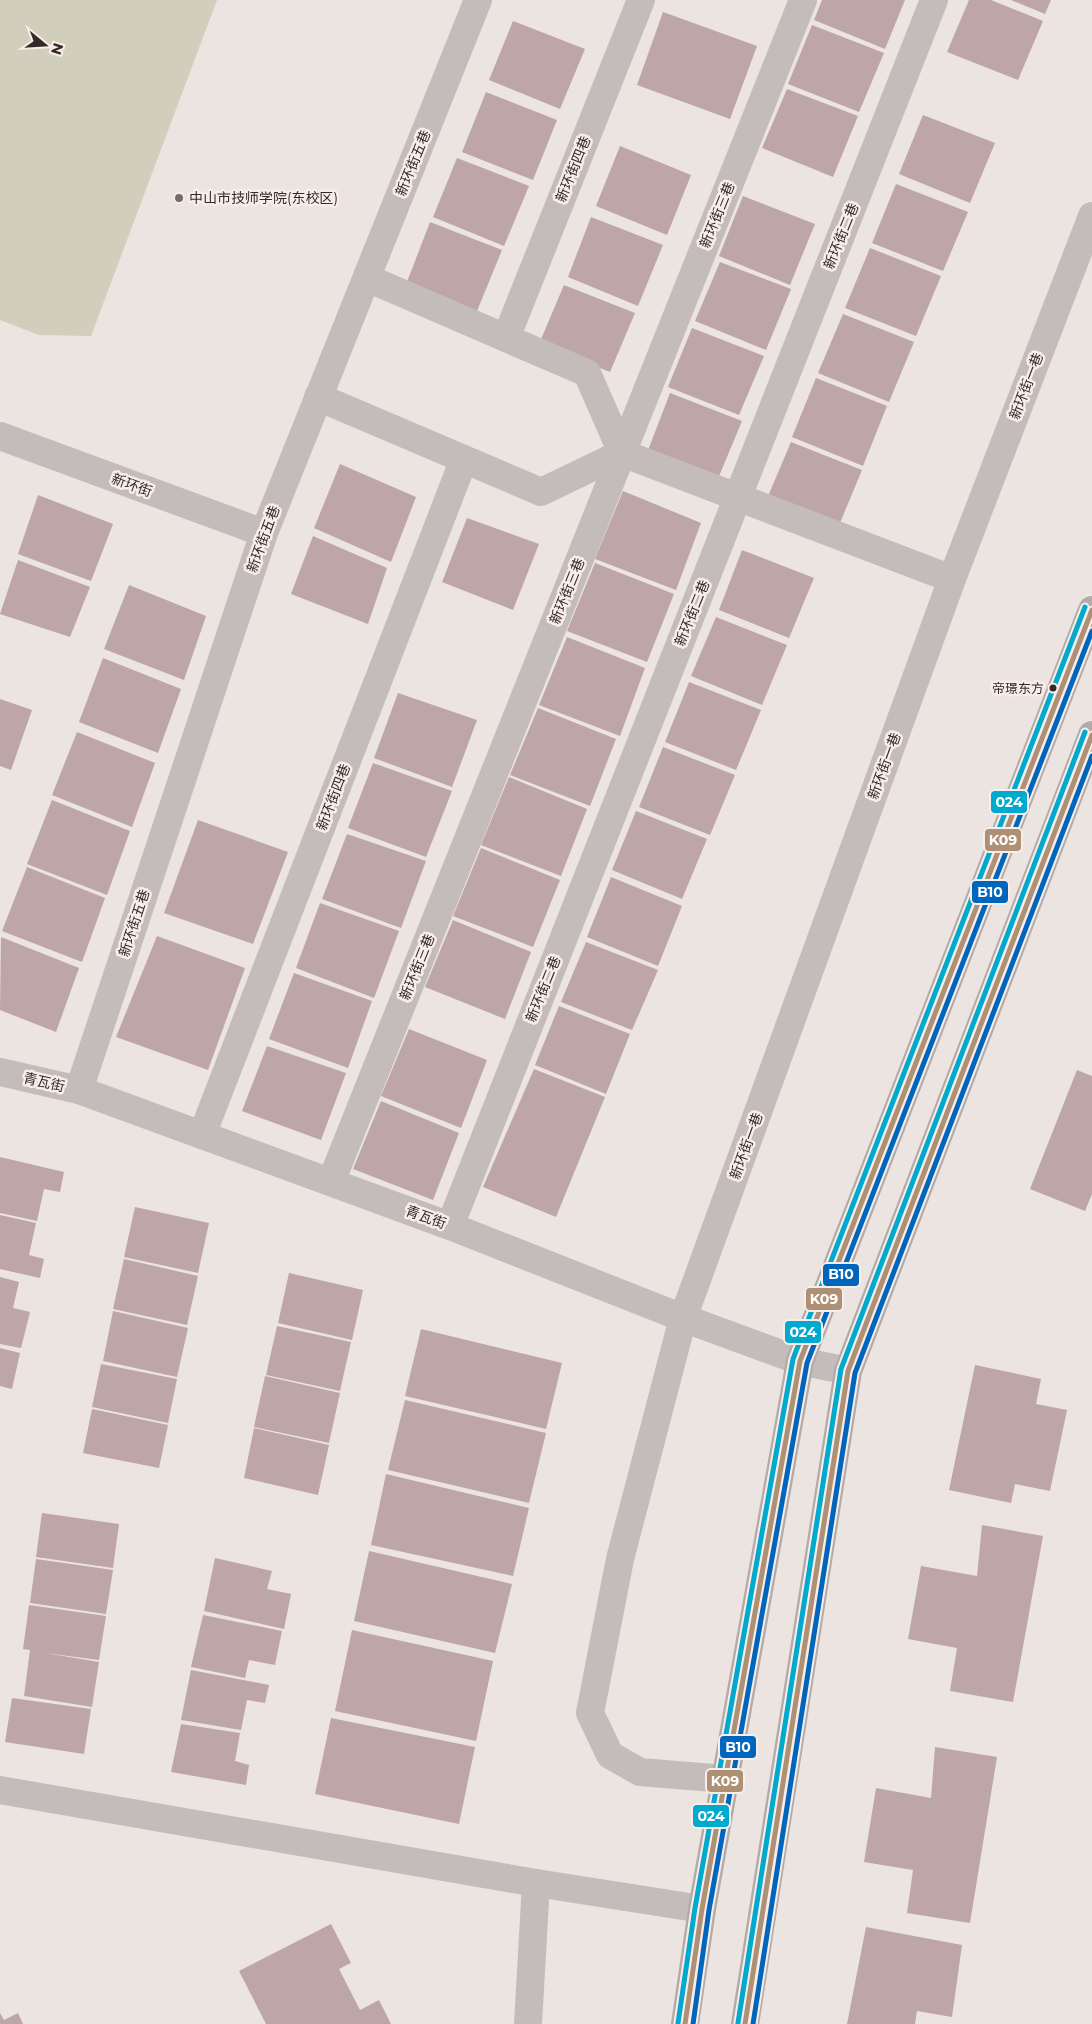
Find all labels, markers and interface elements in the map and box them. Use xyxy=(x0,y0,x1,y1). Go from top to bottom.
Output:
north arrow xyxy=(20,20,70,70)
text: N xyxy=(47,41,68,57)
street label: 新环街五巷 xyxy=(392,127,434,199)
street label: 新环街四巷 xyxy=(552,133,594,205)
street label: 新环街三巷 xyxy=(696,179,738,251)
place label: 中山市技师学院(东校区) xyxy=(189,189,338,207)
marker: 中山市技师学院(东校区) xyxy=(173,192,185,204)
street label: 新环街二巷 xyxy=(820,200,862,272)
street label: 新环街一巷 xyxy=(1005,350,1047,422)
street label: 新环街 xyxy=(109,469,155,501)
street label: 新环街五巷 xyxy=(243,503,283,575)
street label: 新环街三巷 xyxy=(546,555,588,627)
street label: 新环街二巷 xyxy=(671,577,713,649)
place label: 帝璟东方 xyxy=(992,680,1044,696)
marker: 帝璟东方 xyxy=(1048,683,1058,693)
street label: 新环街一巷 xyxy=(864,730,904,802)
street label: 新环街四巷 xyxy=(312,761,354,833)
line badge: 024 xyxy=(990,790,1028,814)
text: 024 xyxy=(995,793,1023,811)
line badge: K09 xyxy=(984,828,1022,852)
text: K09 xyxy=(989,831,1017,849)
line badge: B10 xyxy=(971,880,1009,904)
text: B10 xyxy=(977,883,1003,901)
street label: 新环街五巷 xyxy=(115,887,153,959)
street label: 新环街三巷 xyxy=(396,931,438,1003)
street label: 新环街二巷 xyxy=(522,953,564,1025)
street label: 青瓦街 xyxy=(22,1069,66,1095)
street label: 新环街一巷 xyxy=(726,1110,766,1182)
street label: 青瓦街 xyxy=(403,1201,449,1233)
line badge: B10 xyxy=(822,1263,860,1287)
text: B10 xyxy=(828,1265,854,1283)
line badge: K09 xyxy=(805,1287,843,1311)
text: K09 xyxy=(810,1290,838,1308)
line badge: 024 xyxy=(784,1320,822,1344)
text: 024 xyxy=(789,1323,817,1341)
line badge: B10 xyxy=(719,1735,757,1759)
text: B10 xyxy=(725,1738,751,1756)
line badge: K09 xyxy=(706,1769,744,1793)
text: K09 xyxy=(711,1772,739,1790)
line badge: 024 xyxy=(692,1804,730,1828)
text: 024 xyxy=(697,1807,725,1825)

